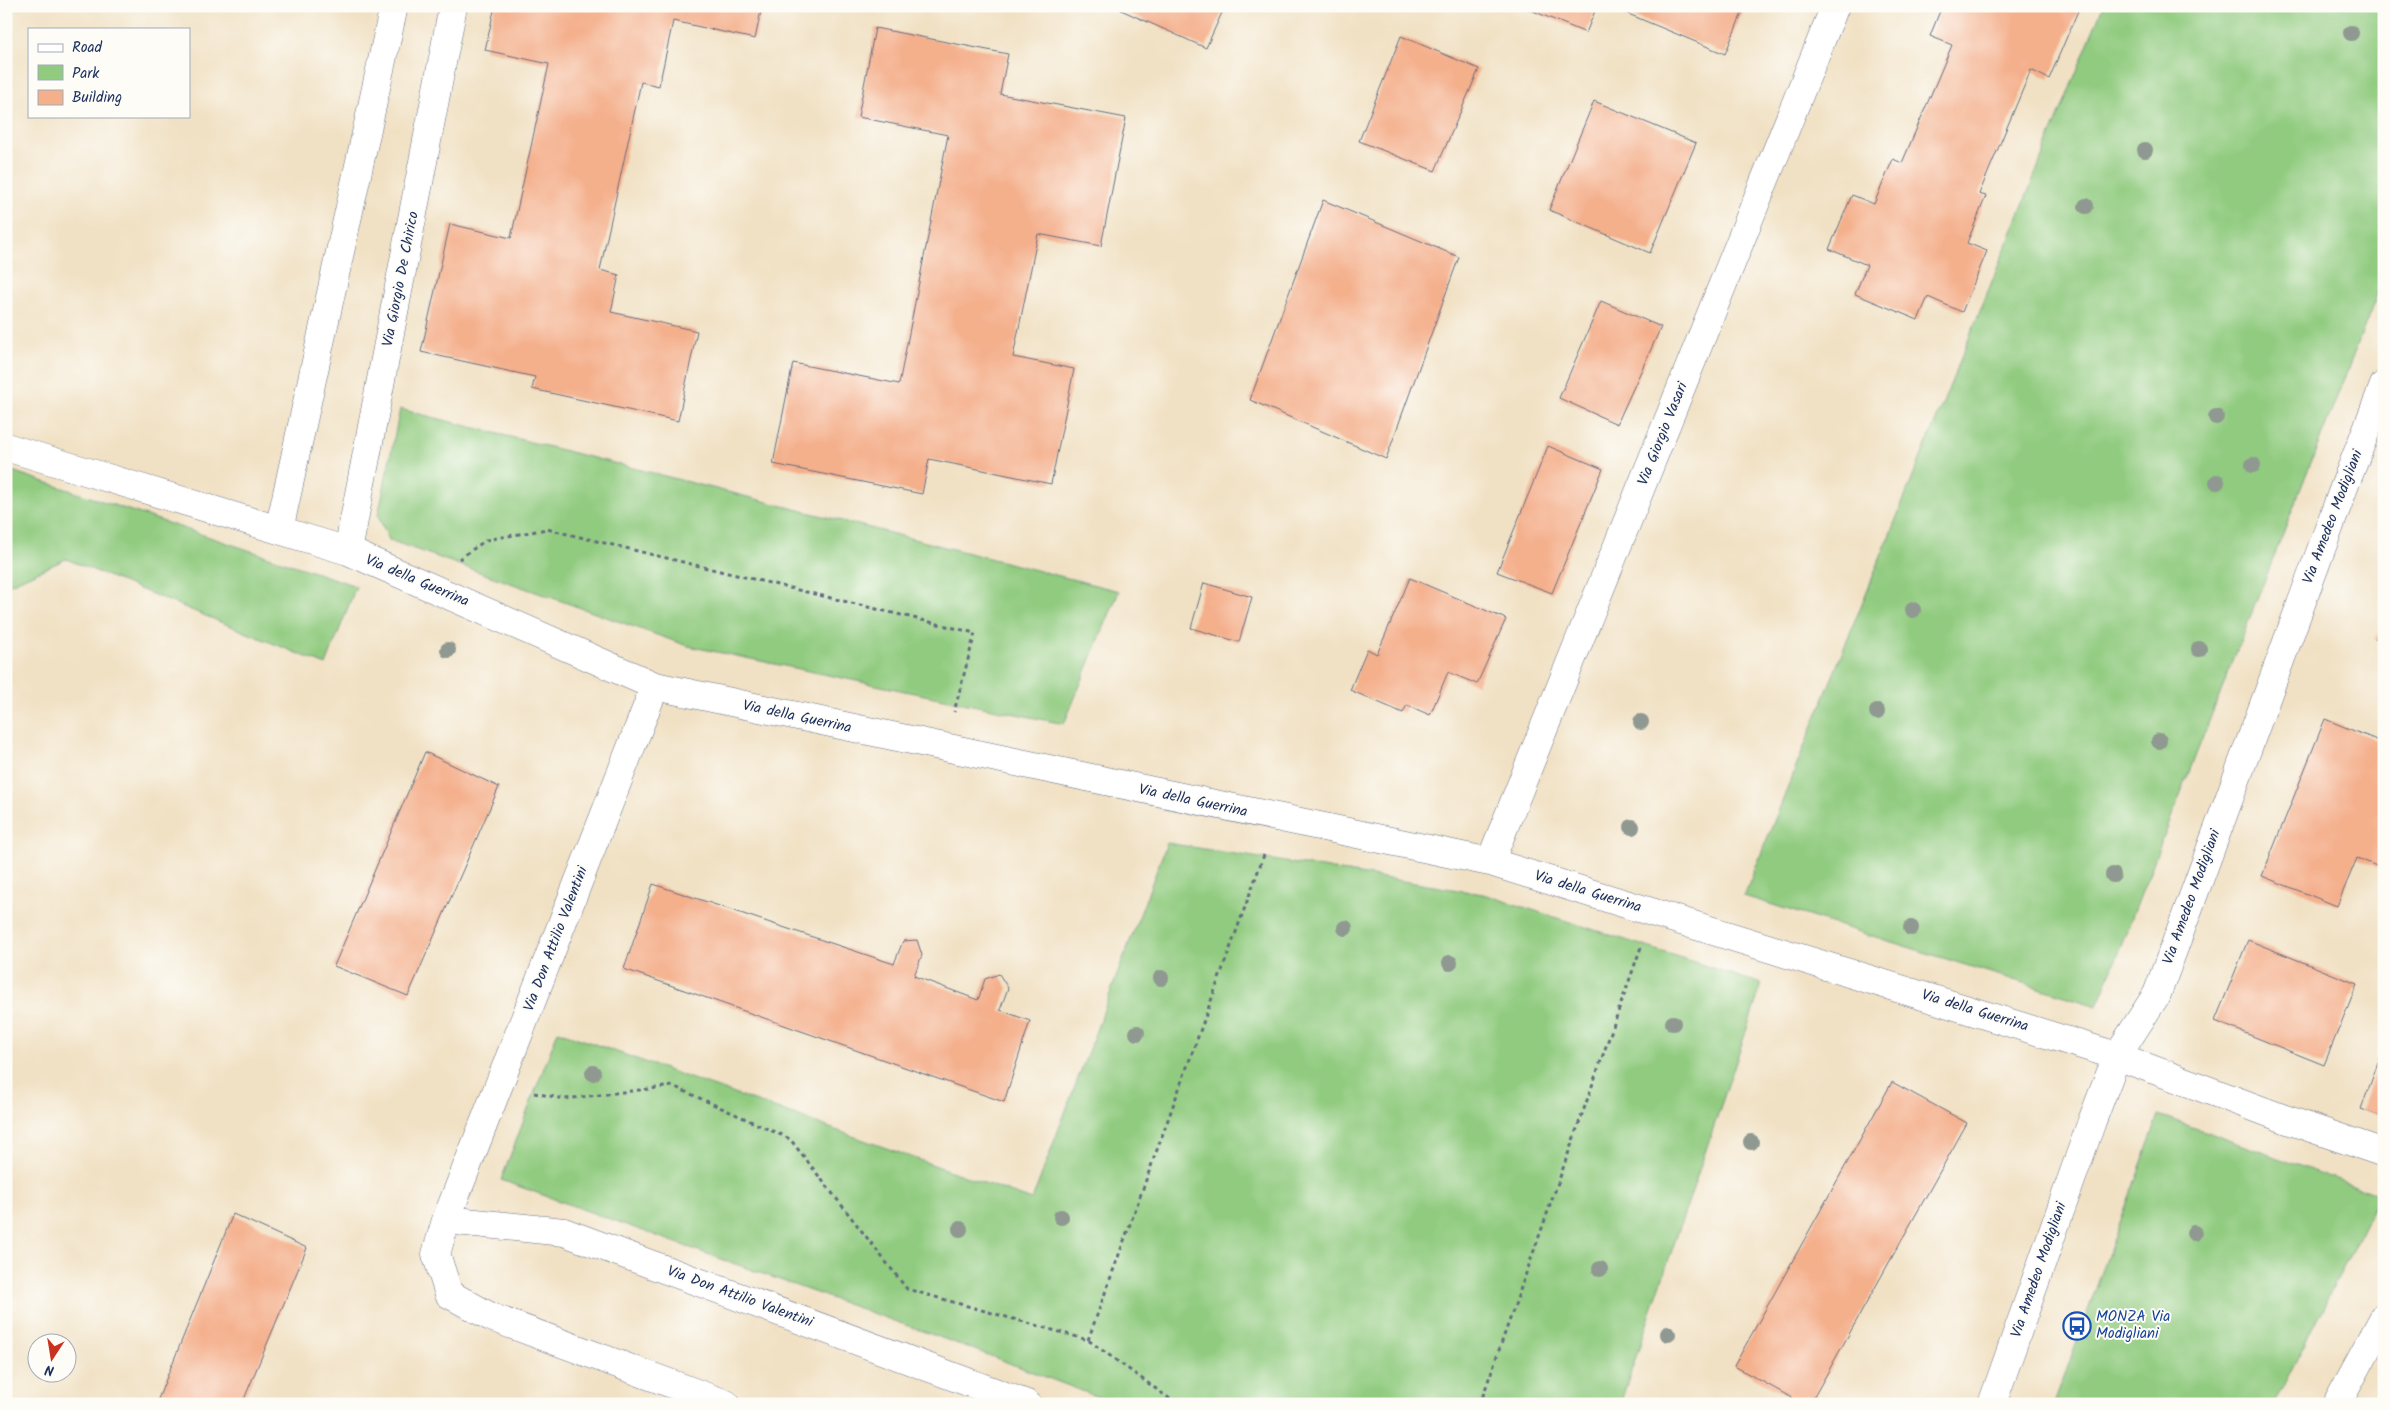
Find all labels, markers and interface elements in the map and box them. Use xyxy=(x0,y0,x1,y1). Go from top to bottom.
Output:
legend xyxy=(28,28,190,118)
text: Road xyxy=(72,36,103,60)
text: Park xyxy=(72,62,100,86)
text: Building xyxy=(72,86,122,110)
street label: Via Giorgio De Chirico xyxy=(376,209,426,349)
street label: Via Giorgio Vasari xyxy=(1631,377,1695,489)
street label: Via Amedeo Modigliani xyxy=(2296,445,2370,588)
street label: Via della Guerrina xyxy=(361,548,473,614)
street label: Via della Guerrina xyxy=(740,694,854,740)
street label: Via della Guerrina xyxy=(1136,778,1250,824)
street label: Via Amedeo Modigliani xyxy=(2156,825,2228,968)
street label: Via Don Attilio Valentini xyxy=(517,862,595,1015)
street label: Via della Guerrina xyxy=(1531,864,1645,920)
street label: Via della Guerrina xyxy=(1918,983,2032,1039)
street label: Via Amedeo Modigliani xyxy=(2005,1198,2074,1341)
street label: Via Don Attilio Valentini xyxy=(664,1259,818,1335)
place label: MONZA Via Modigliani xyxy=(2096,1305,2170,1346)
bus stop icon: MONZA Via Modigliani xyxy=(2062,1311,2092,1341)
north arrow xyxy=(28,1332,78,1382)
text: N xyxy=(43,1358,56,1381)

